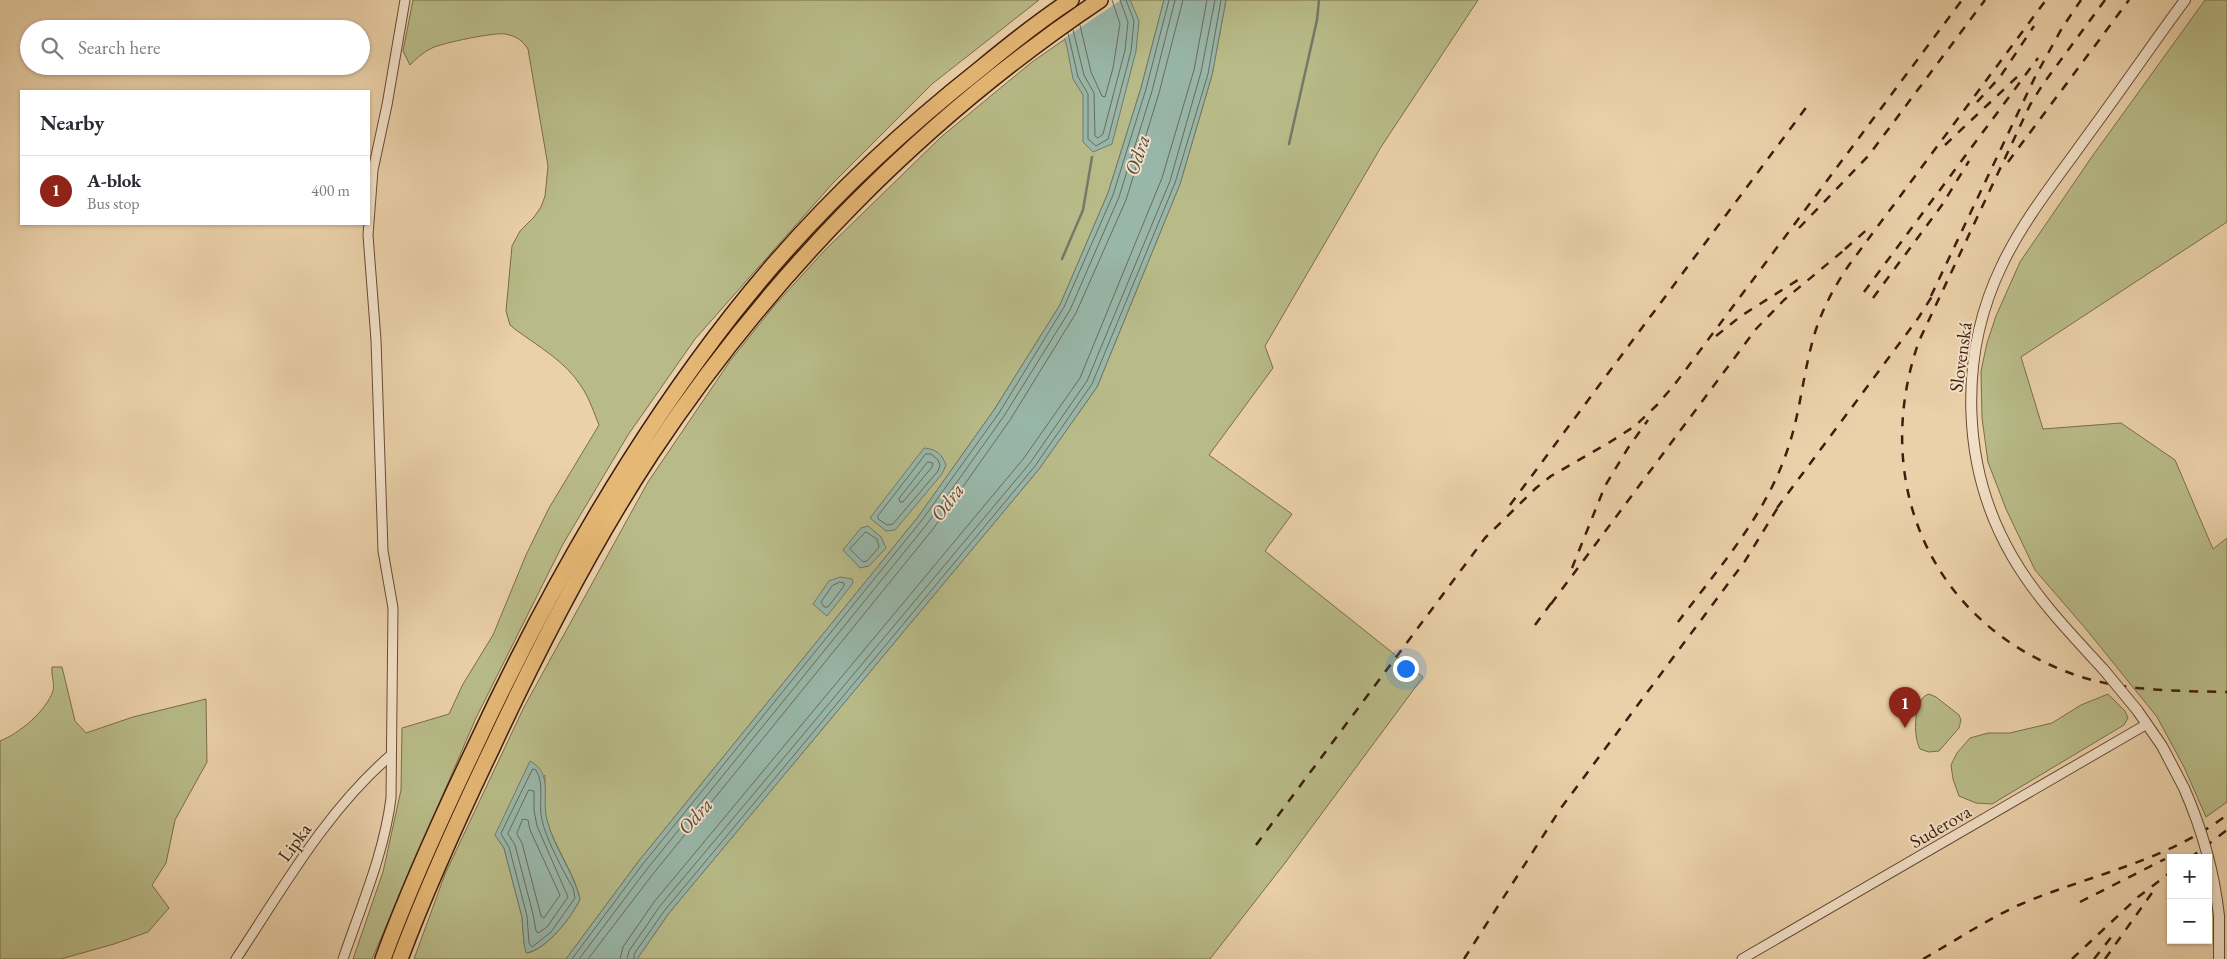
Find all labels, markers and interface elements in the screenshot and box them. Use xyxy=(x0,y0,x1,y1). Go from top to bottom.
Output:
search box xyxy=(20,20,370,75)
icon: search xyxy=(38,34,66,62)
text: Search here xyxy=(78,35,160,60)
text: Nearby xyxy=(40,109,104,136)
water label: Odra xyxy=(1118,132,1156,178)
text: A-blok xyxy=(87,168,141,193)
text: 1 xyxy=(52,180,60,201)
text: 400 m xyxy=(311,180,350,201)
text: Bus stop xyxy=(87,193,140,214)
street label: Slovenská xyxy=(1943,320,1978,394)
water label: Odra xyxy=(924,478,970,526)
your location xyxy=(1393,656,1419,682)
pin: 1 xyxy=(1889,687,1921,728)
water label: Odra xyxy=(672,792,718,840)
street label: Suderova xyxy=(1905,799,1976,854)
street label: Lipka xyxy=(272,818,317,867)
map controls xyxy=(2167,854,2212,944)
button: + xyxy=(2167,854,2212,899)
button: − xyxy=(2167,899,2212,944)

